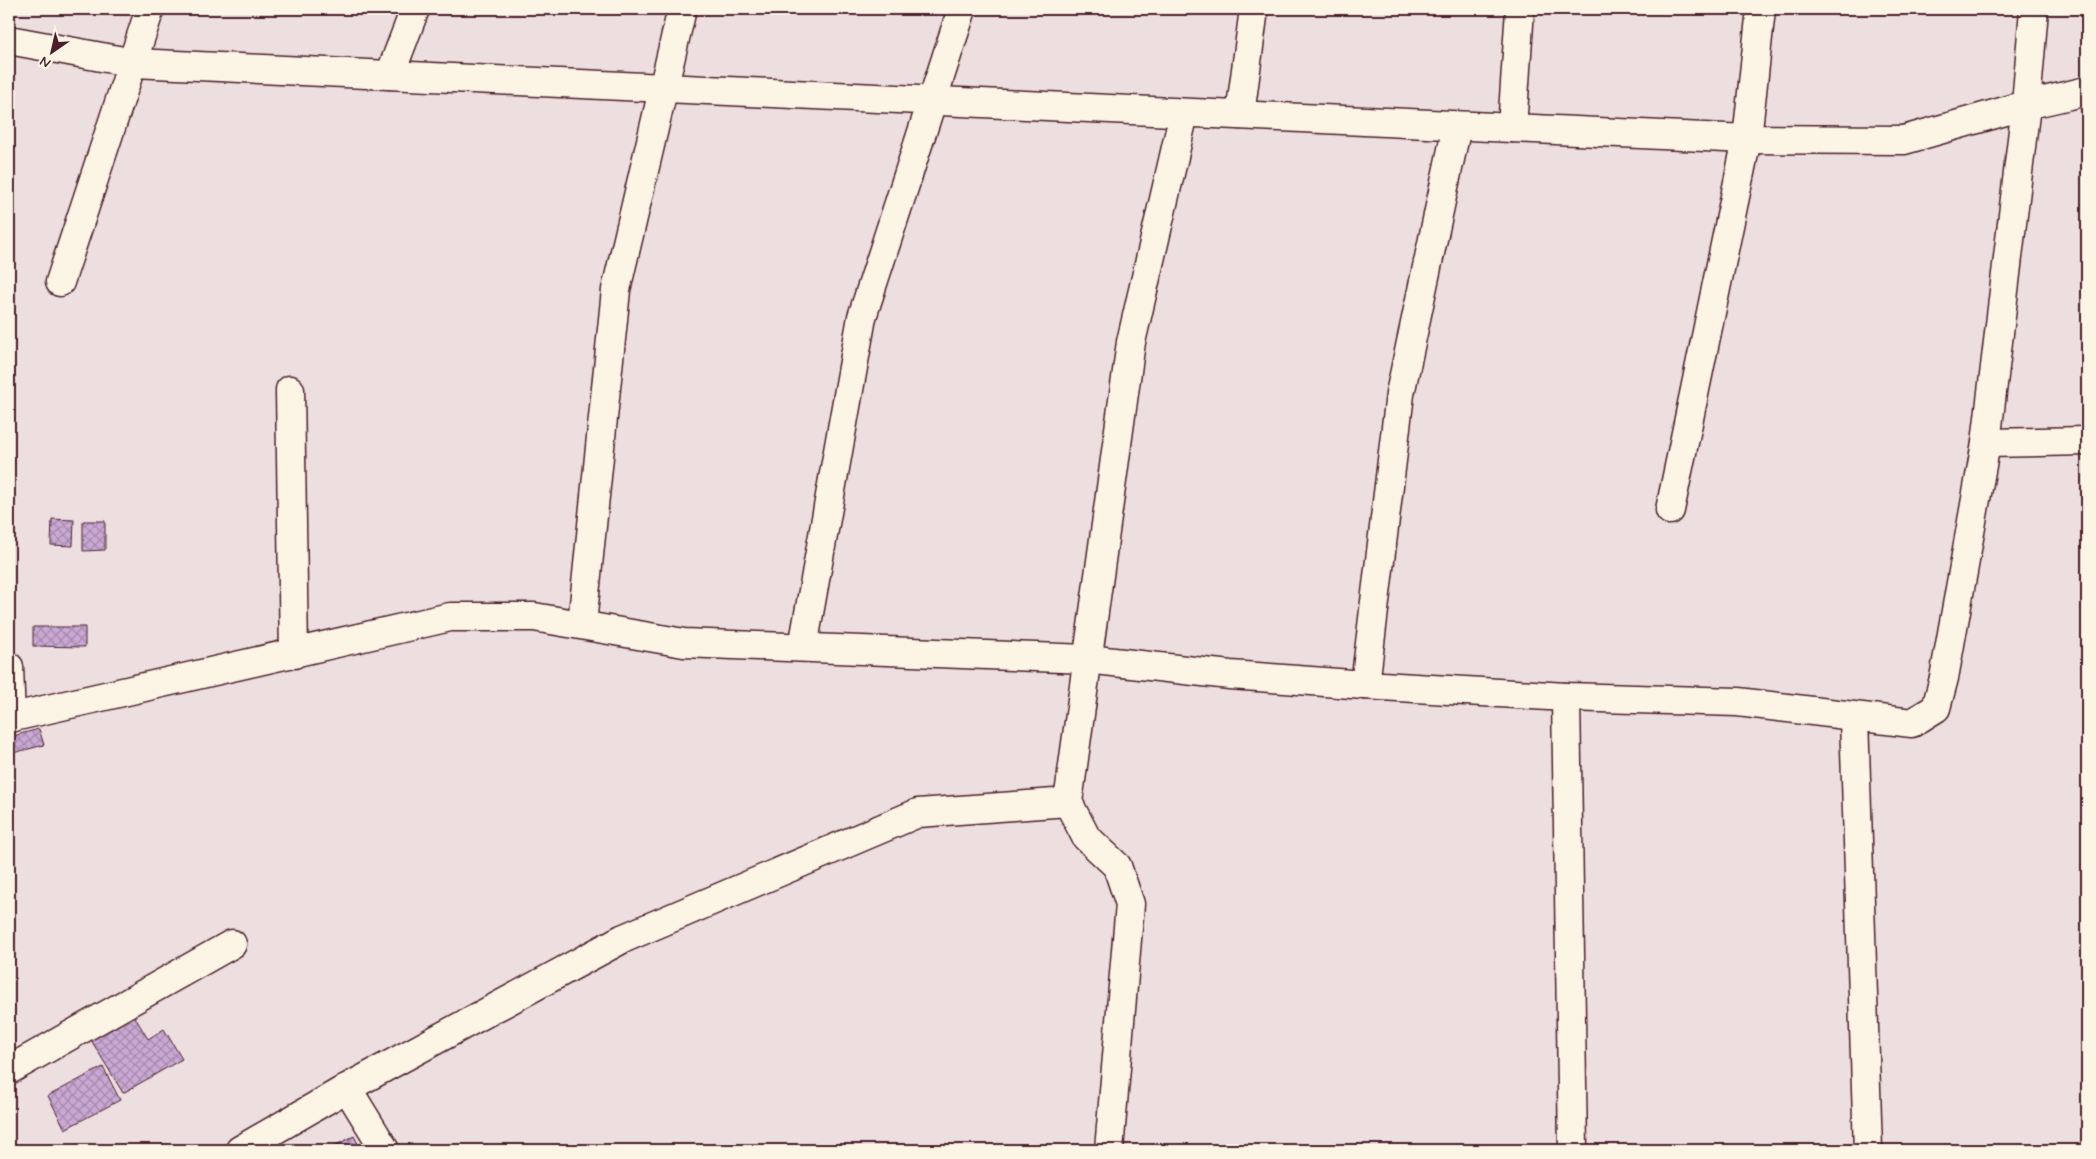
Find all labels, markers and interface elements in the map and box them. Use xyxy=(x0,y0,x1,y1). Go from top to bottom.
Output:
north arrow xyxy=(28,28,78,78)
text: N xyxy=(36,52,54,72)

